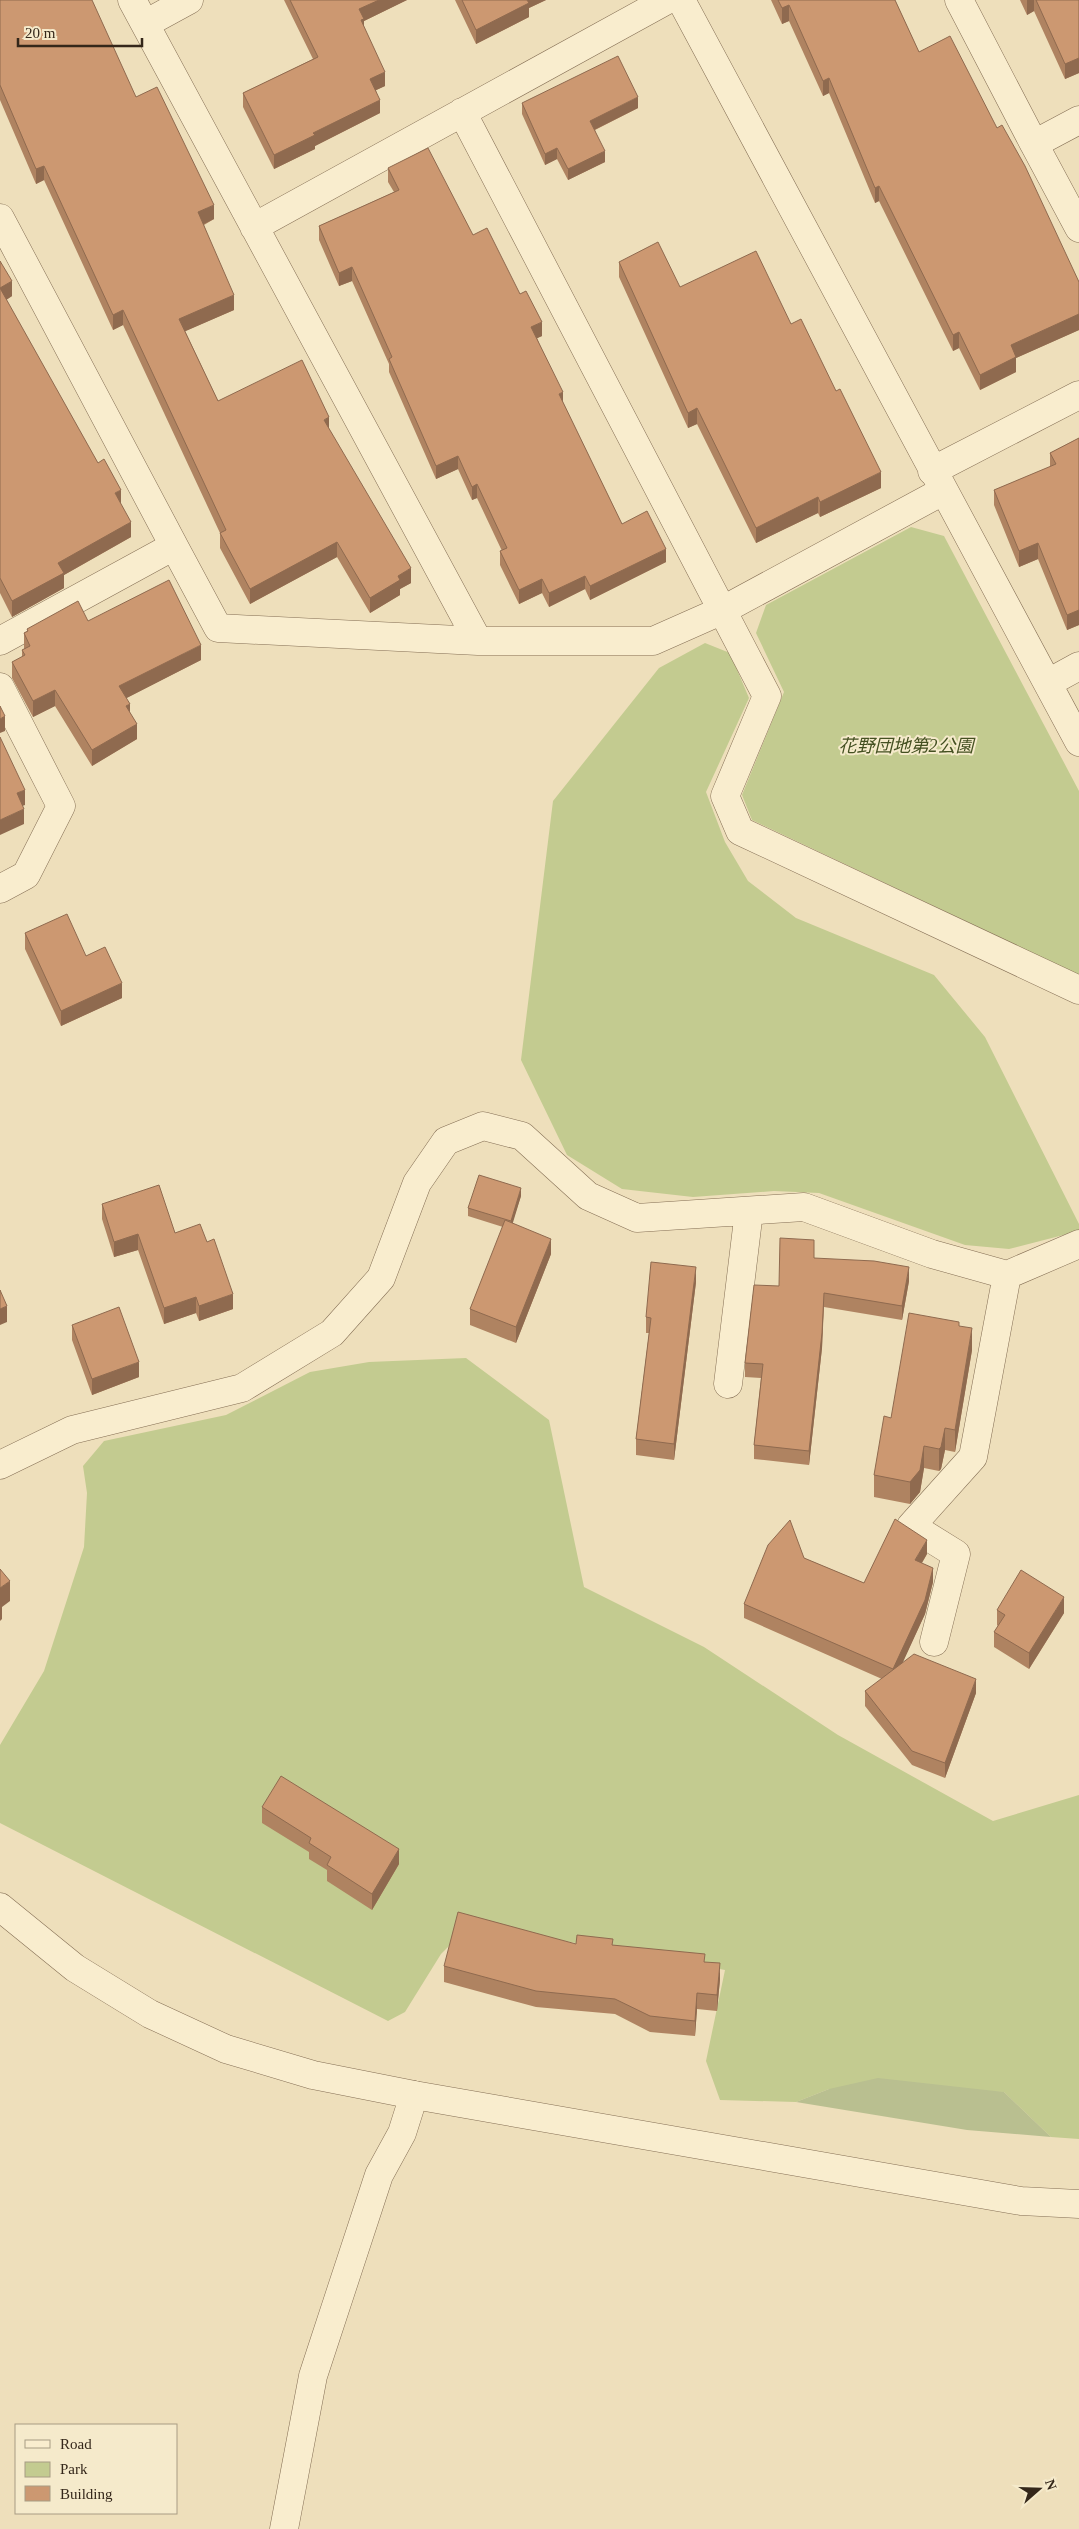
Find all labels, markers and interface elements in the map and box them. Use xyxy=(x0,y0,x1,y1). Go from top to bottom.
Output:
scale bar xyxy=(18,15,141,47)
text: 20 m xyxy=(25,25,56,41)
park label: 花野団地第2公園 xyxy=(839,736,976,756)
legend xyxy=(15,2424,178,2514)
text: Road xyxy=(60,2436,92,2452)
text: Park xyxy=(60,2461,88,2477)
north arrow xyxy=(1014,2464,1064,2514)
text: N xyxy=(1042,2477,1060,2492)
text: Building xyxy=(60,2486,113,2502)

